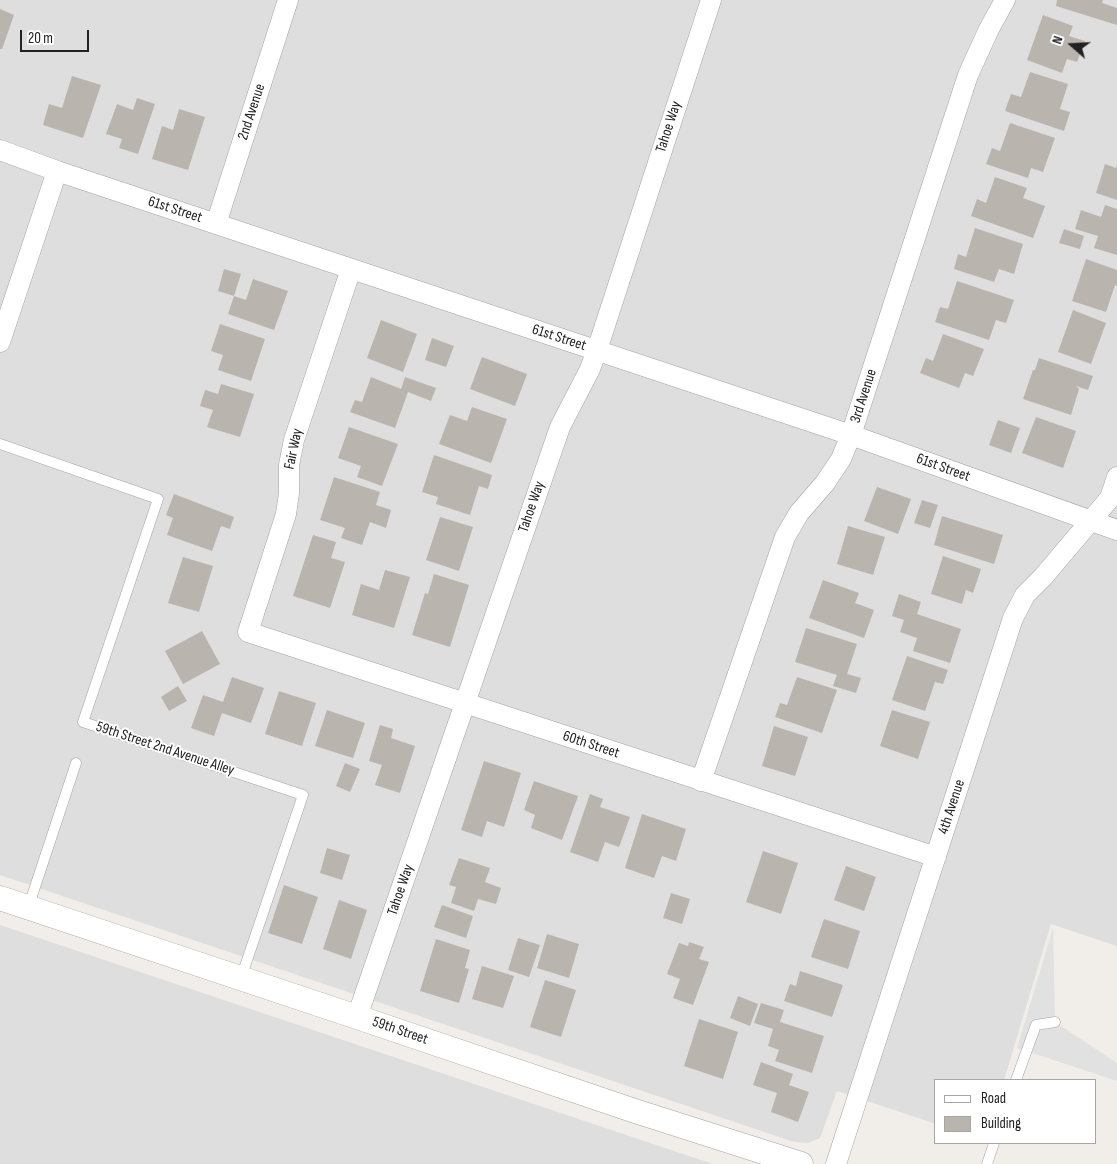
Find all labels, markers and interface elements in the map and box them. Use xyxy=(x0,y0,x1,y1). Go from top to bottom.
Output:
scale bar xyxy=(22,20,91,52)
north arrow xyxy=(1047,20,1097,70)
text: 20 m xyxy=(28,29,53,48)
text: N xyxy=(1048,34,1067,46)
street label: 2nd Avenue xyxy=(234,82,270,142)
street label: Tahoe Way xyxy=(652,99,686,155)
street label: 61st Street xyxy=(146,193,204,227)
street label: 61st Street xyxy=(530,321,588,355)
street label: 3rd Avenue xyxy=(847,367,881,425)
street label: Fair Way xyxy=(281,427,307,471)
street label: 61st Street xyxy=(914,450,972,486)
street label: Tahoe Way xyxy=(515,479,549,535)
street label: 59th Street 2nd Avenue Alley xyxy=(94,718,236,780)
street label: 60th Street xyxy=(561,727,621,763)
street label: 4th Avenue xyxy=(935,777,969,837)
street label: Tahoe Way xyxy=(384,862,418,918)
street label: 59th Street xyxy=(370,1013,430,1049)
legend xyxy=(934,1079,1097,1144)
text: Road xyxy=(981,1089,1006,1108)
text: Building xyxy=(981,1114,1021,1133)

